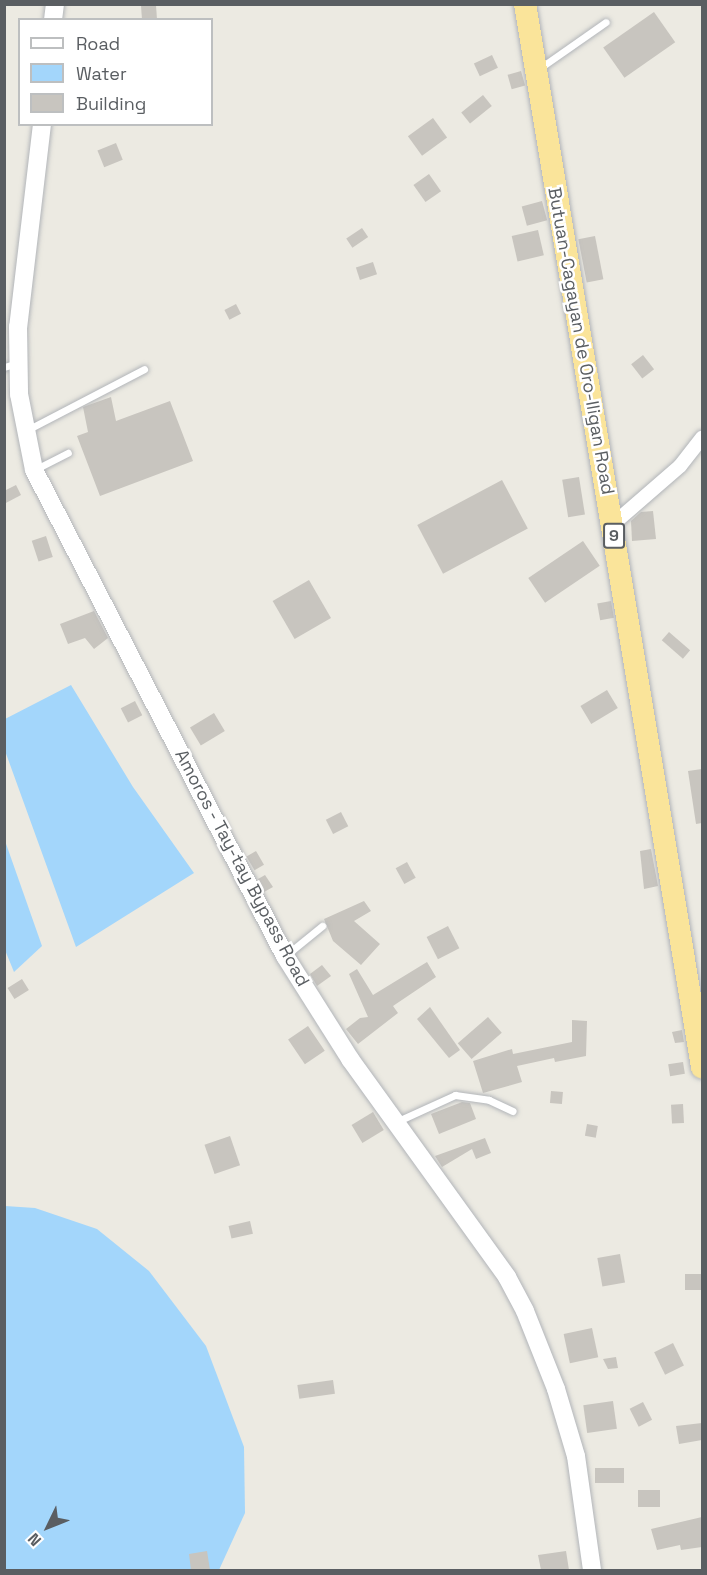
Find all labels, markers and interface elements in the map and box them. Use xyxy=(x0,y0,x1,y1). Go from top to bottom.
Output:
legend xyxy=(18,18,213,126)
text: Road xyxy=(76,32,120,55)
text: Water xyxy=(76,62,127,85)
text: Building xyxy=(76,92,146,115)
street label: Butuan-Cagayan de Oro-Iligan Road xyxy=(543,186,619,496)
road number: 9 xyxy=(602,523,626,549)
street label: Amoros - Tay-tay Bypass Road xyxy=(170,745,314,991)
north arrow xyxy=(18,1497,78,1557)
text: N xyxy=(23,1529,46,1551)

